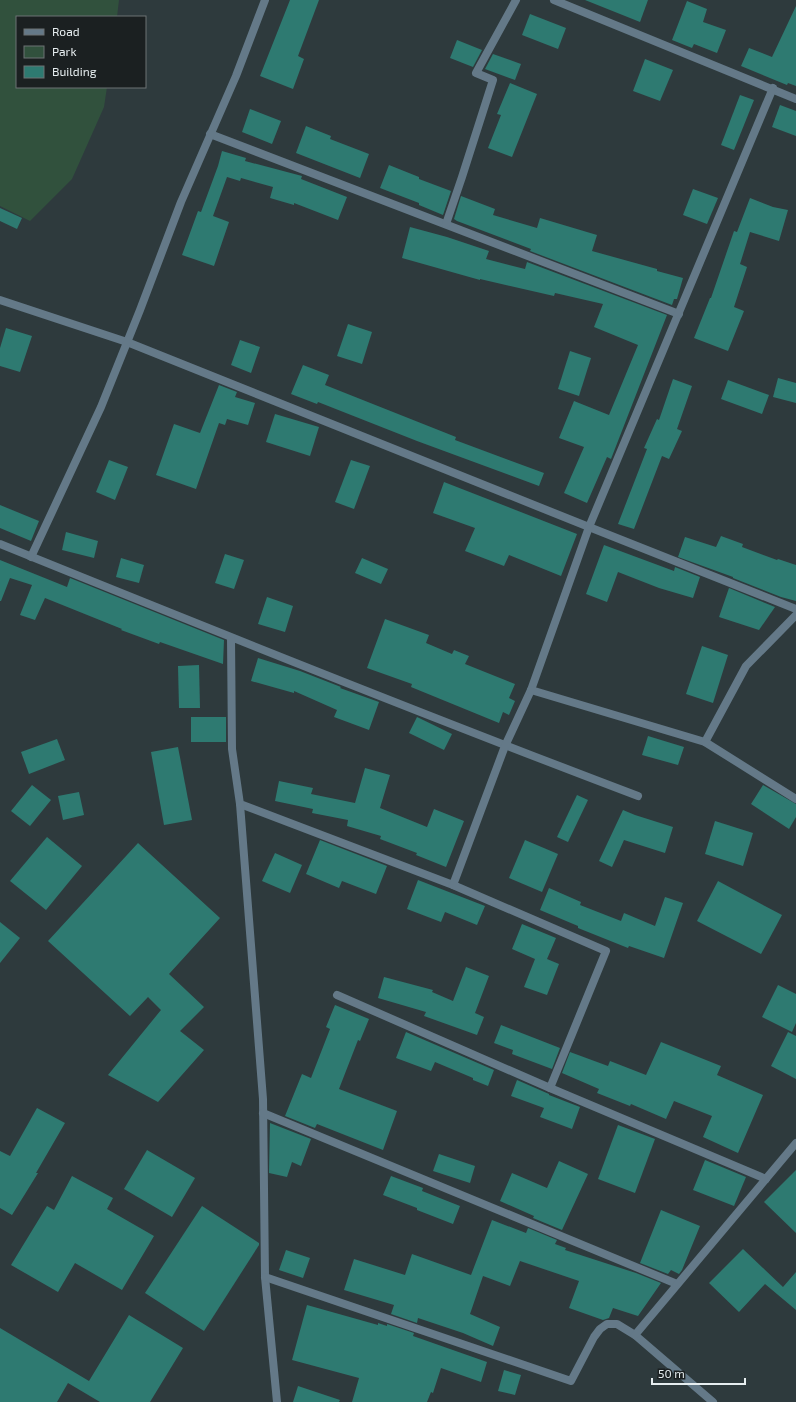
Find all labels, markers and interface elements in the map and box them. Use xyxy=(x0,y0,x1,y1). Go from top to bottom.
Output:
legend xyxy=(16,16,146,88)
text: Road xyxy=(52,24,80,38)
text: Park xyxy=(52,44,77,58)
text: Building xyxy=(52,64,97,78)
scale bar xyxy=(652,1360,745,1386)
text: 50 m xyxy=(658,1366,685,1380)

